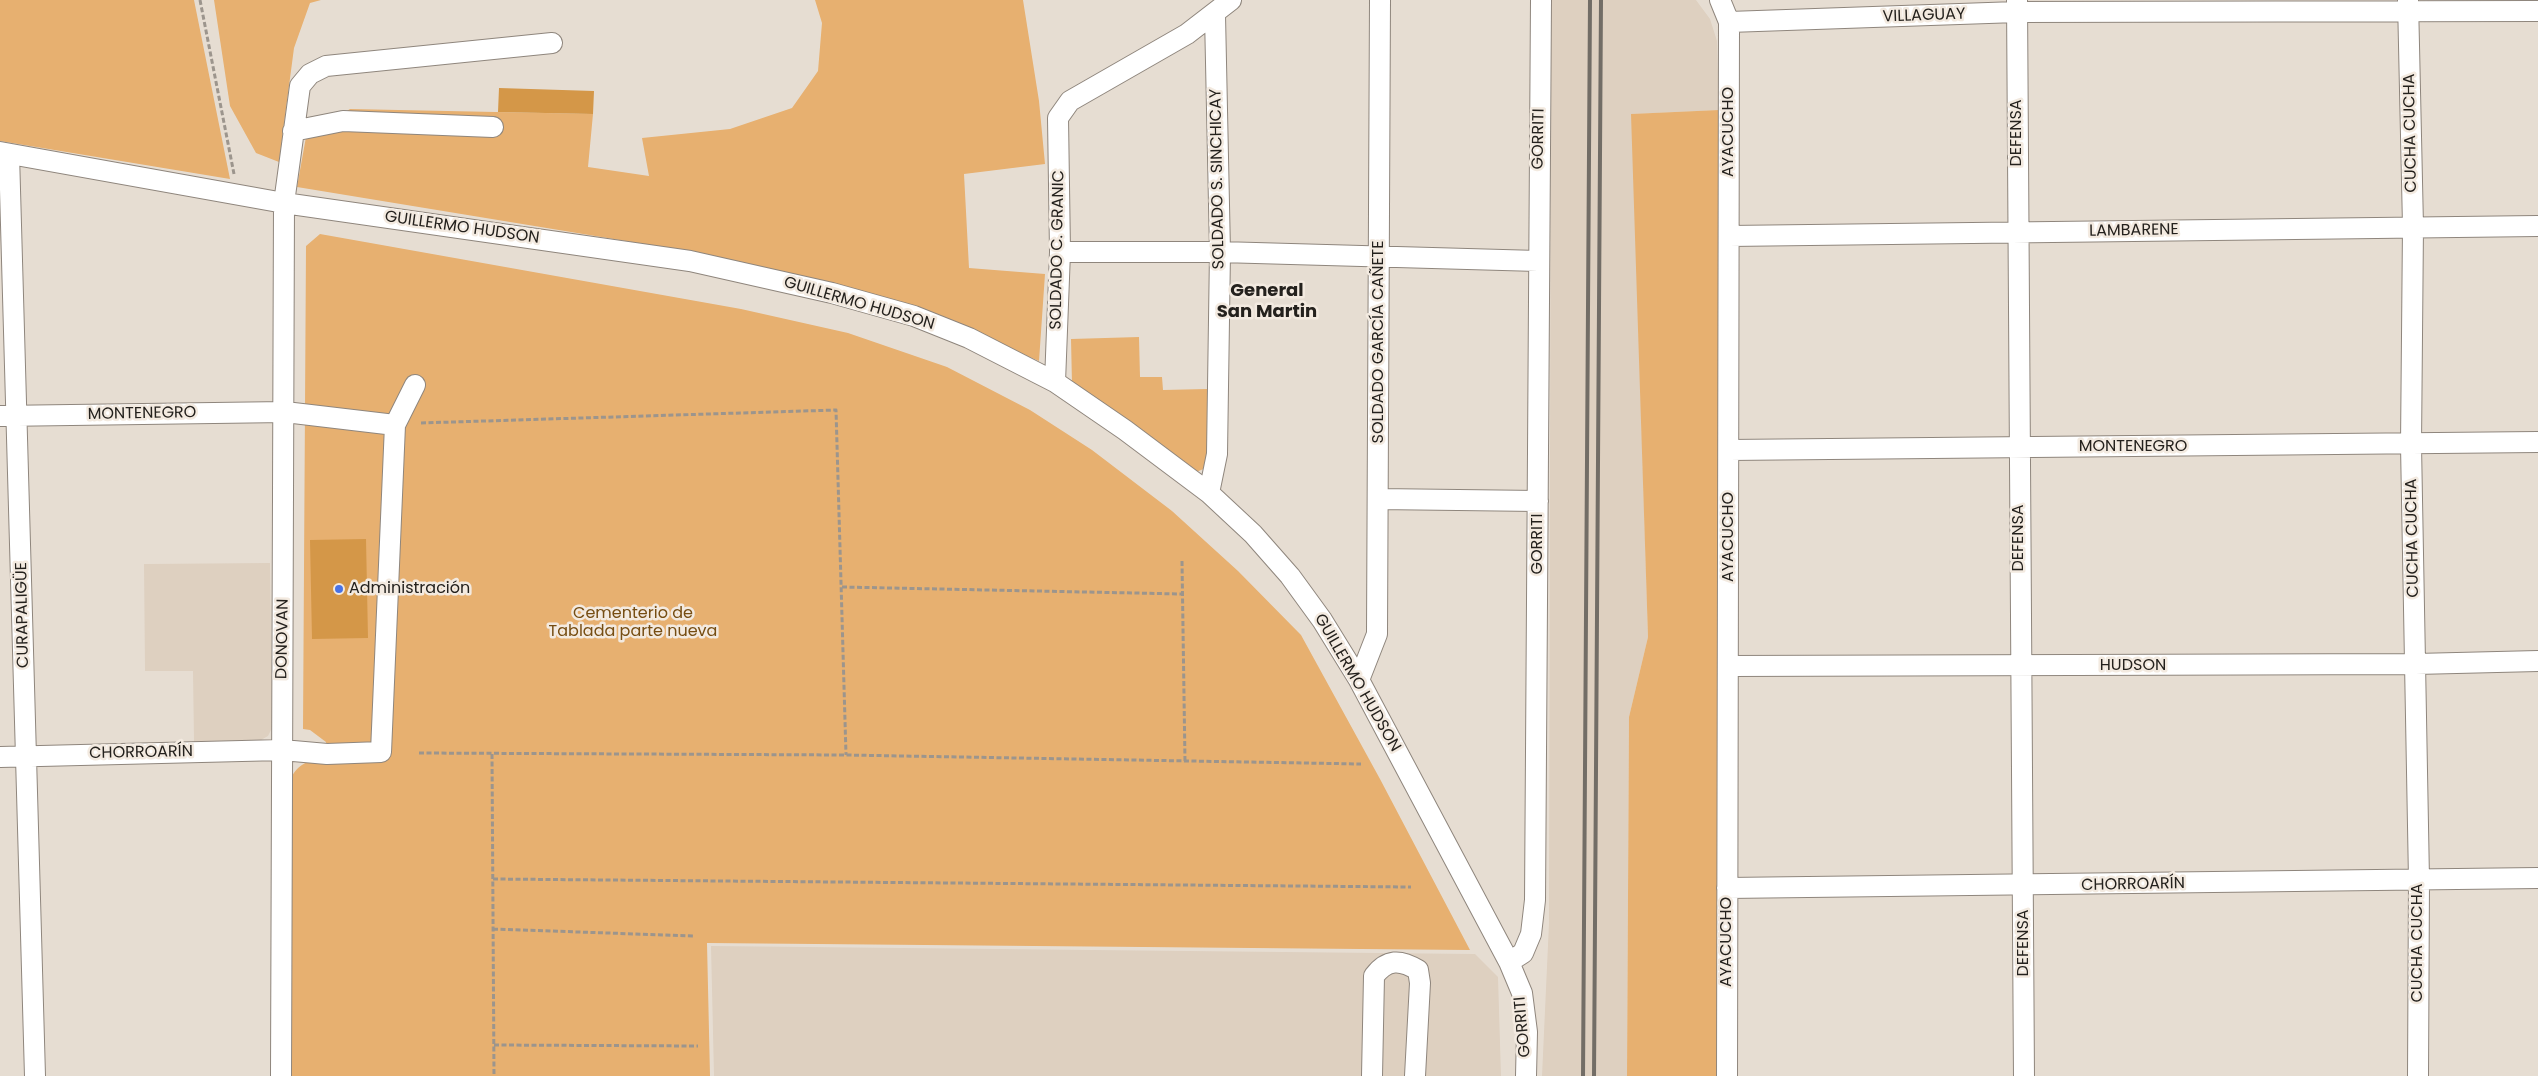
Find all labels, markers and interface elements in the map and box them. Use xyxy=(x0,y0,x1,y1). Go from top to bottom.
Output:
street label: VILLAGUAY xyxy=(1882,5,1966,27)
street label: CUCHA CUCHA xyxy=(2400,73,2422,193)
street label: AYACUCHO xyxy=(1719,87,1739,177)
street label: SOLDADO S. SINCHICAY xyxy=(1207,89,1229,269)
street label: DEFENSA xyxy=(2007,99,2027,167)
street label: GORRITI xyxy=(1529,108,1549,170)
street label: SOLDADO C. GRANIC xyxy=(1047,170,1069,330)
street label: GUILLERMO HUDSON xyxy=(383,208,541,248)
street label: LAMBARENE xyxy=(2089,221,2179,241)
street label: SOLDADO GARCÍA CAÑETE xyxy=(1369,241,1389,443)
street label: GUILLERMO HUDSON xyxy=(781,273,937,335)
district label: General San Martin xyxy=(1217,280,1317,322)
street label: MONTENEGRO xyxy=(88,403,196,425)
street label: MONTENEGRO xyxy=(2079,437,2187,457)
street label: CUCHA CUCHA xyxy=(2402,478,2424,598)
street label: AYACUCHO xyxy=(1719,492,1739,582)
street label: DEFENSA xyxy=(2009,504,2029,572)
street label: GORRITI xyxy=(1528,513,1548,575)
street label: CURAPALIGÜE xyxy=(12,562,34,668)
place label: Administración xyxy=(349,579,470,599)
marker: Administración xyxy=(333,583,345,595)
street label: DONOVAN xyxy=(273,599,293,679)
park label: Cementerio de Tablada parte nueva xyxy=(549,604,717,642)
street label: GUILLERMO HUDSON xyxy=(1310,611,1404,755)
street label: HUDSON xyxy=(2100,656,2166,676)
street label: CHORROARÍN xyxy=(89,742,193,764)
street label: CHORROARÍN xyxy=(2081,874,2185,896)
street label: CUCHA CUCHA xyxy=(2408,884,2428,1002)
street label: AYACUCHO xyxy=(1717,897,1737,987)
street label: DEFENSA xyxy=(2014,909,2034,977)
street label: GORRITI xyxy=(1511,996,1535,1058)

